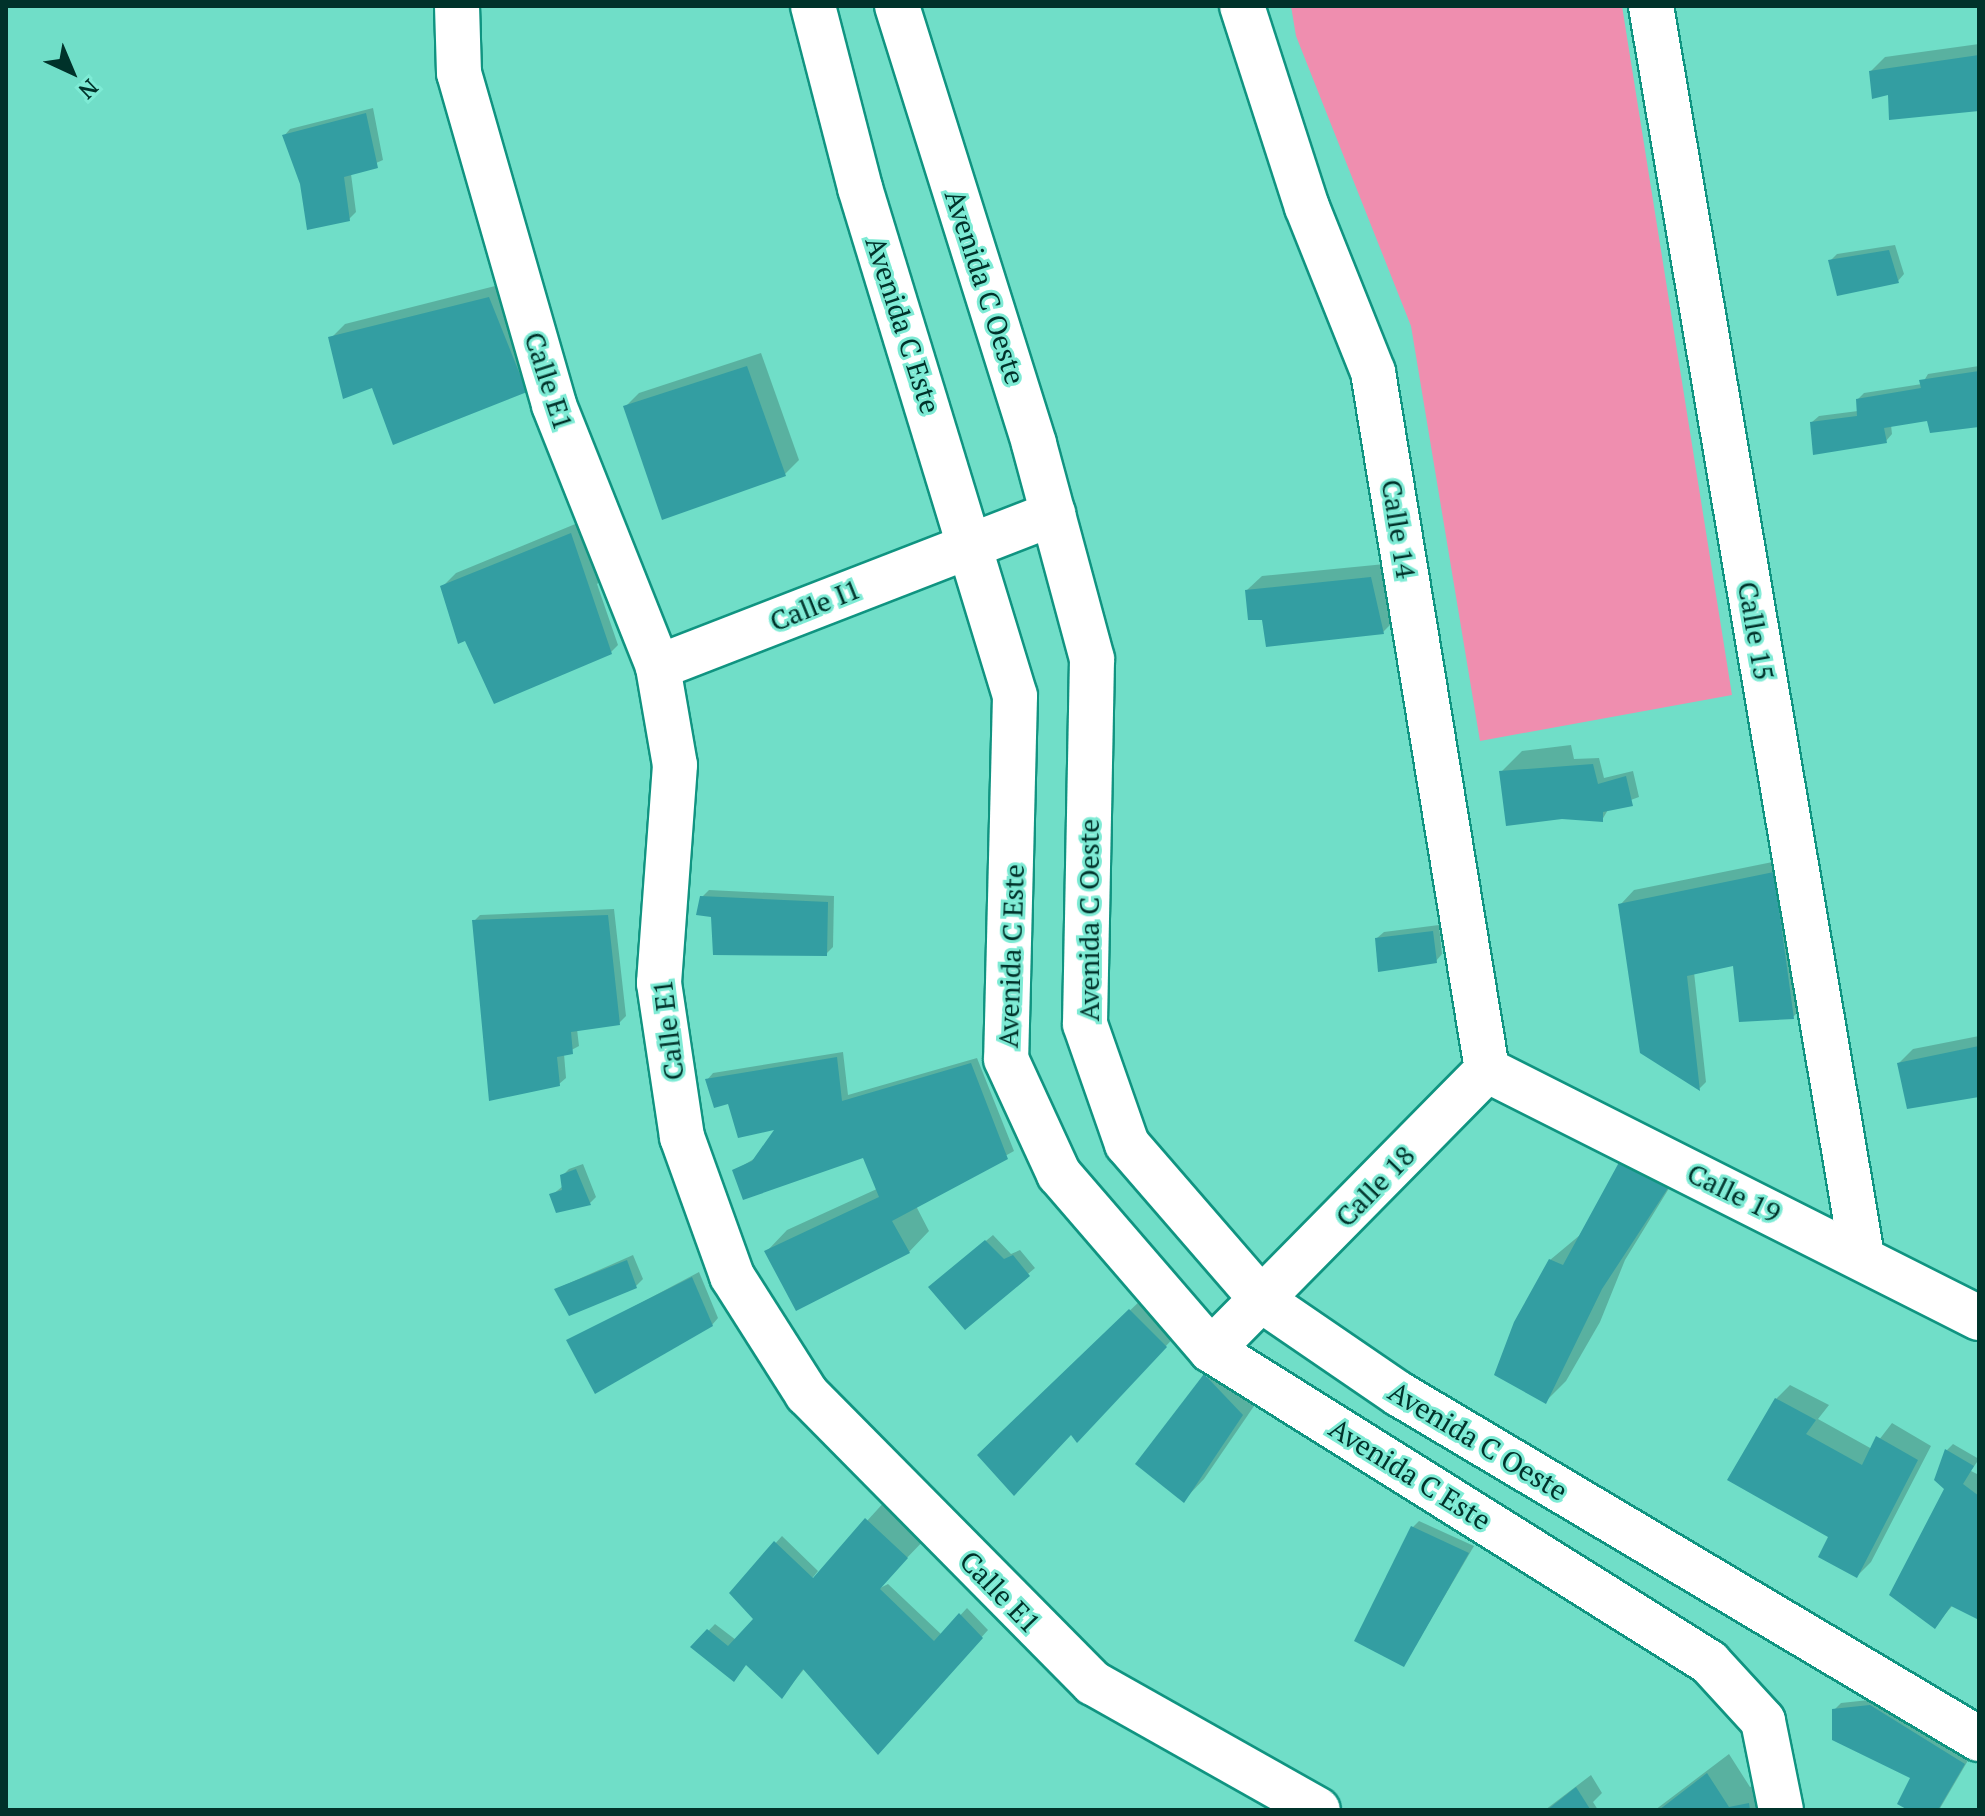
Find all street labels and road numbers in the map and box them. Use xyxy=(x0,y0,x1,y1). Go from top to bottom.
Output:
street label: Avenida C Oeste xyxy=(938,185,1032,389)
street label: Avenida C Este xyxy=(859,232,947,418)
street label: Calle E1 xyxy=(517,328,581,434)
street label: Calle 14 xyxy=(1375,477,1423,581)
street label: Calle I1 xyxy=(765,572,865,638)
street label: Calle 15 xyxy=(1731,579,1781,683)
street label: Avenida C Oeste xyxy=(1072,819,1106,1021)
street label: Avenida C Este xyxy=(991,863,1031,1049)
street label: Calle E1 xyxy=(645,978,691,1082)
street label: Calle 18 xyxy=(1328,1138,1422,1234)
street label: Calle 19 xyxy=(1682,1156,1786,1230)
street label: Avenida C Oeste xyxy=(1382,1374,1574,1508)
street label: Avenida C Este xyxy=(1323,1411,1497,1537)
street label: Calle E1 xyxy=(953,1544,1047,1640)

